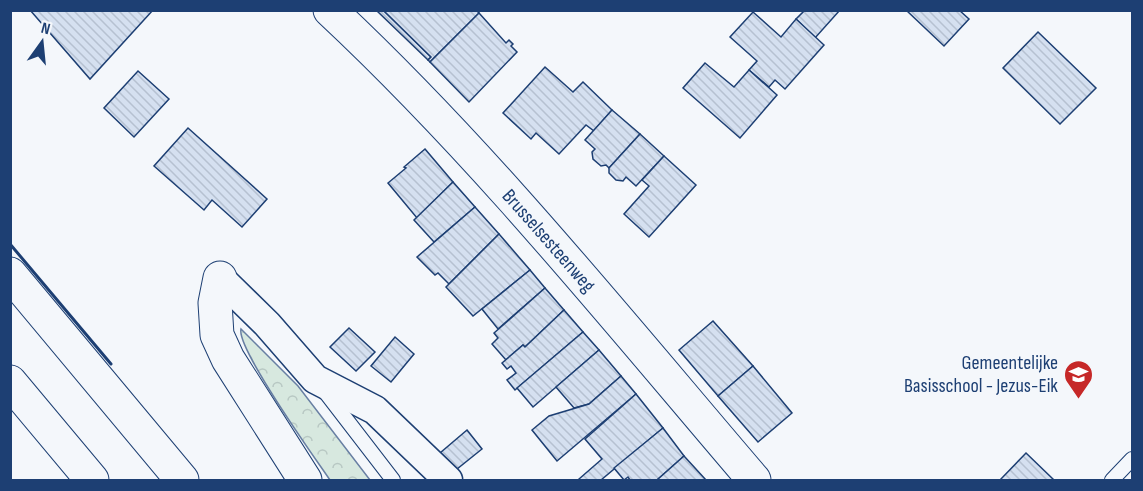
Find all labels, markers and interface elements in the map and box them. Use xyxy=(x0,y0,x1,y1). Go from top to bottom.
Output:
north arrow xyxy=(12,12,72,72)
text: N xyxy=(39,19,52,39)
street label: Brusselsesteenweg xyxy=(497,184,600,297)
place label: Gemeentelijke Basisschool - Jezus-Eik xyxy=(904,351,1058,398)
school or university icon: Gemeentelijke Basisschool - Jezus-Eik xyxy=(1063,358,1095,400)

